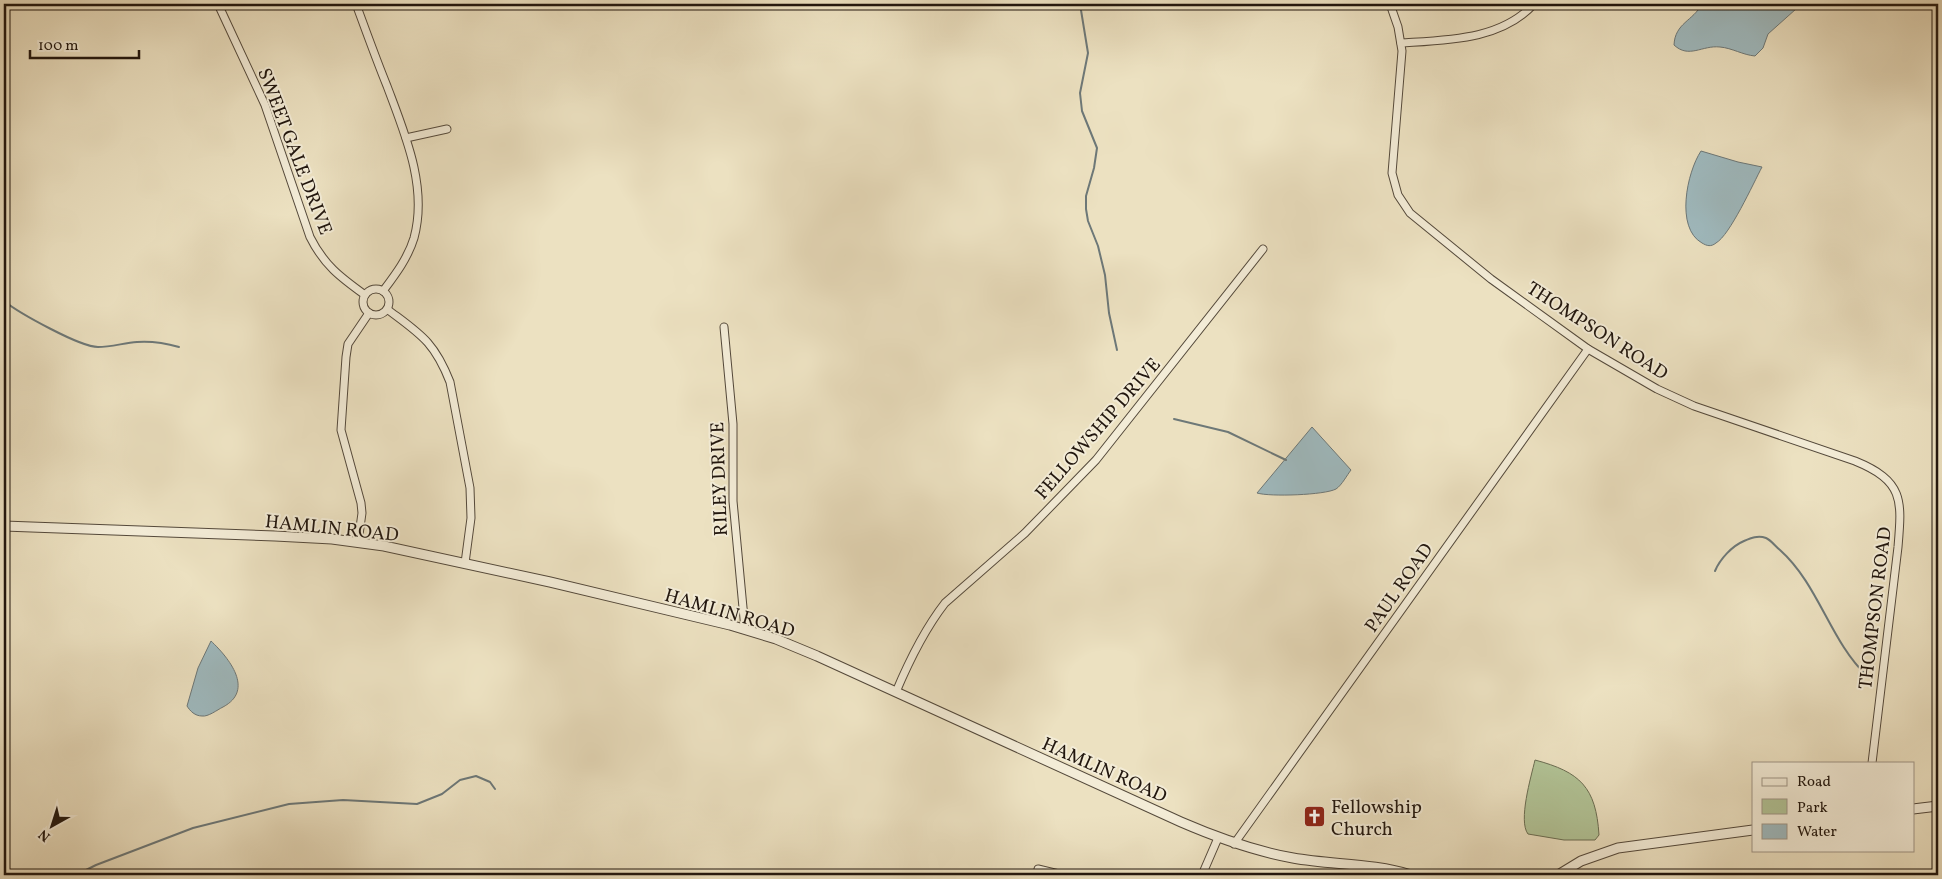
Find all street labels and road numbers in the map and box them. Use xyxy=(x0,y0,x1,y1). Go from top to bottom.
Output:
street label: SWEET GALE DRIVE xyxy=(250,65,338,239)
street label: THOMPSON ROAD xyxy=(1521,276,1673,387)
street label: FELLOWSHIP DRIVE xyxy=(1030,353,1167,506)
street label: RILEY DRIVE xyxy=(705,421,735,537)
street label: HAMLIN ROAD xyxy=(264,509,400,549)
street label: THOMPSON ROAD xyxy=(1853,525,1899,691)
street label: PAUL ROAD xyxy=(1359,538,1440,638)
street label: HAMLIN ROAD xyxy=(661,583,798,645)
street label: HAMLIN ROAD xyxy=(1038,732,1171,810)

